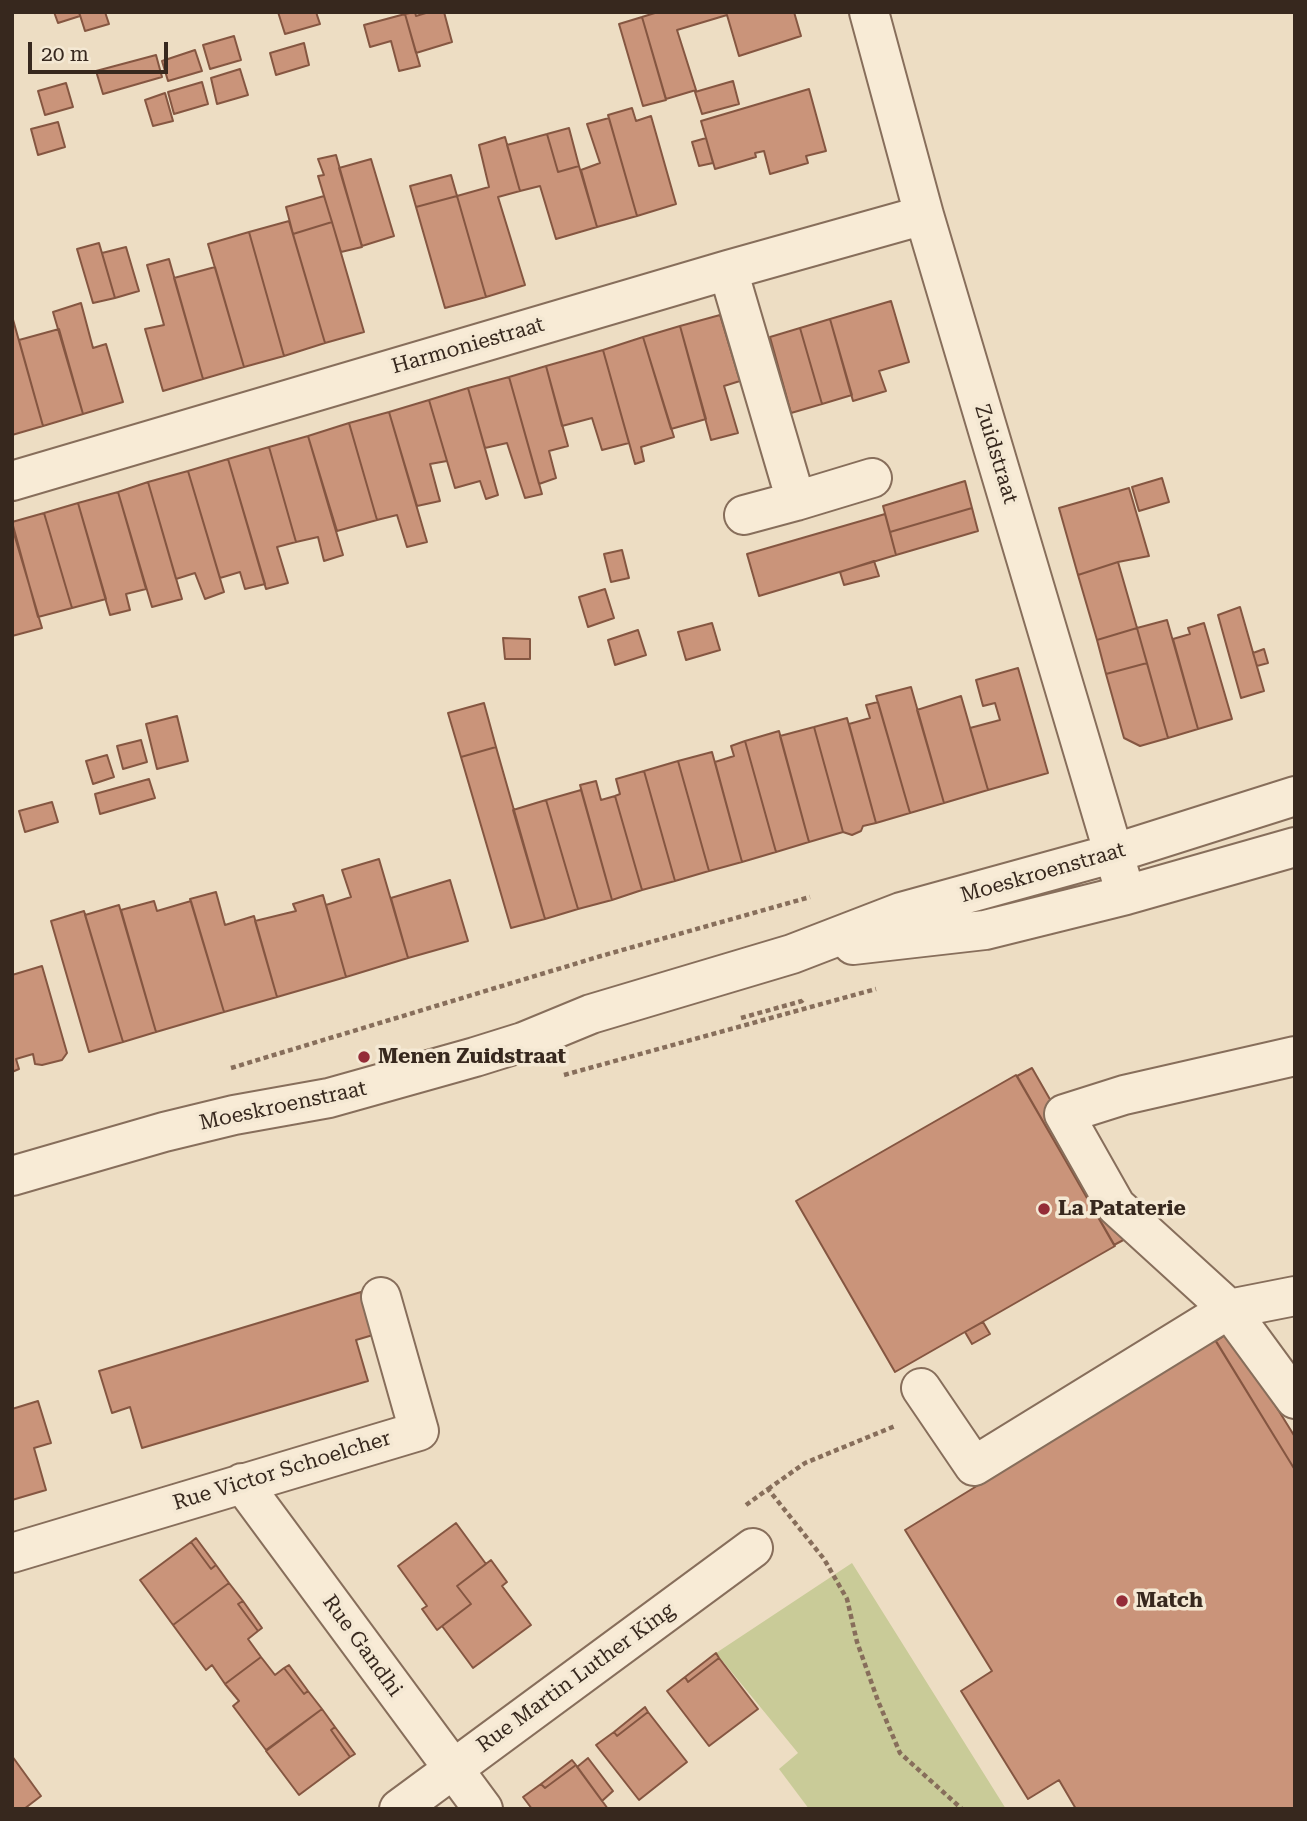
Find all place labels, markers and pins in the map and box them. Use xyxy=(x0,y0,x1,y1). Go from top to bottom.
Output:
place label: Menen Zuidstraat xyxy=(378,1044,566,1070)
marker: Menen Zuidstraat xyxy=(356,1049,372,1065)
place label: La Pataterie xyxy=(1058,1196,1186,1222)
marker: La Pataterie xyxy=(1036,1201,1052,1217)
place label: Match xyxy=(1136,1588,1203,1614)
marker: Match xyxy=(1114,1593,1130,1609)

